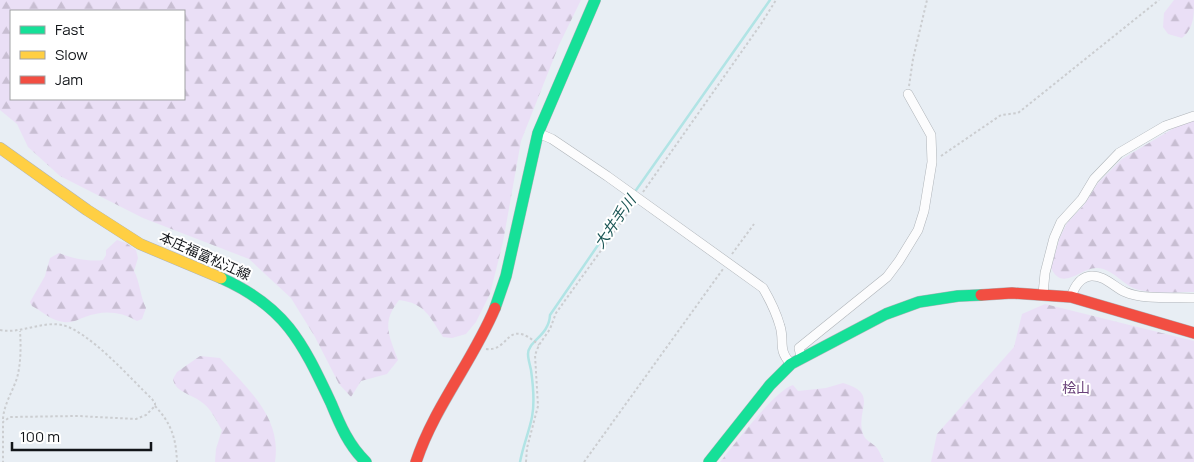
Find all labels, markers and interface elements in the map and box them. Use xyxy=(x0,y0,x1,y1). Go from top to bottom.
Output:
legend xyxy=(10,10,185,100)
text: Fast xyxy=(55,19,84,40)
text: Slow xyxy=(55,44,88,65)
text: Jam xyxy=(55,69,83,90)
water label: 大井手川 xyxy=(589,189,642,252)
street label: 本庄福富松江線 xyxy=(157,227,254,284)
park label: 桧山 xyxy=(1062,378,1090,397)
scale bar xyxy=(12,420,151,452)
text: 100 m xyxy=(20,426,60,447)

